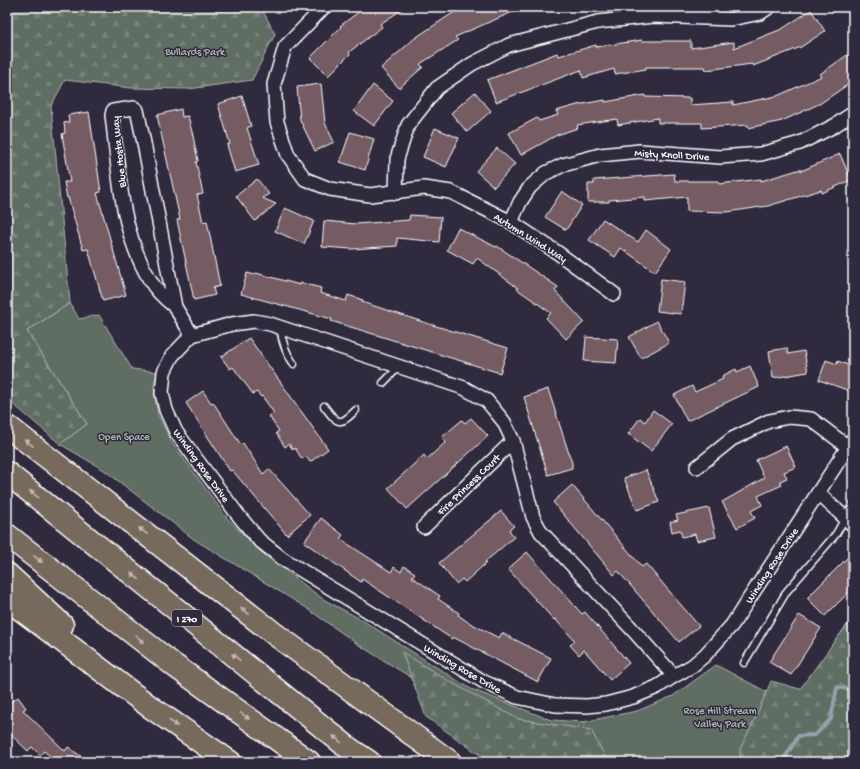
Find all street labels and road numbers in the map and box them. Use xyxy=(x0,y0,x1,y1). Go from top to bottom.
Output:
street label: Blue Hosta Way xyxy=(110,115,130,189)
street label: Misty Knoll Drive xyxy=(634,148,710,164)
street label: Autumn Wind Way xyxy=(491,211,569,266)
street label: Winding Rose Drive xyxy=(170,427,231,505)
street label: Fire Princess Court xyxy=(435,451,505,519)
street label: Winding Rose Drive xyxy=(744,526,802,606)
road number: I 270 xyxy=(172,610,202,626)
street label: Winding Rose Drive xyxy=(421,643,503,697)

